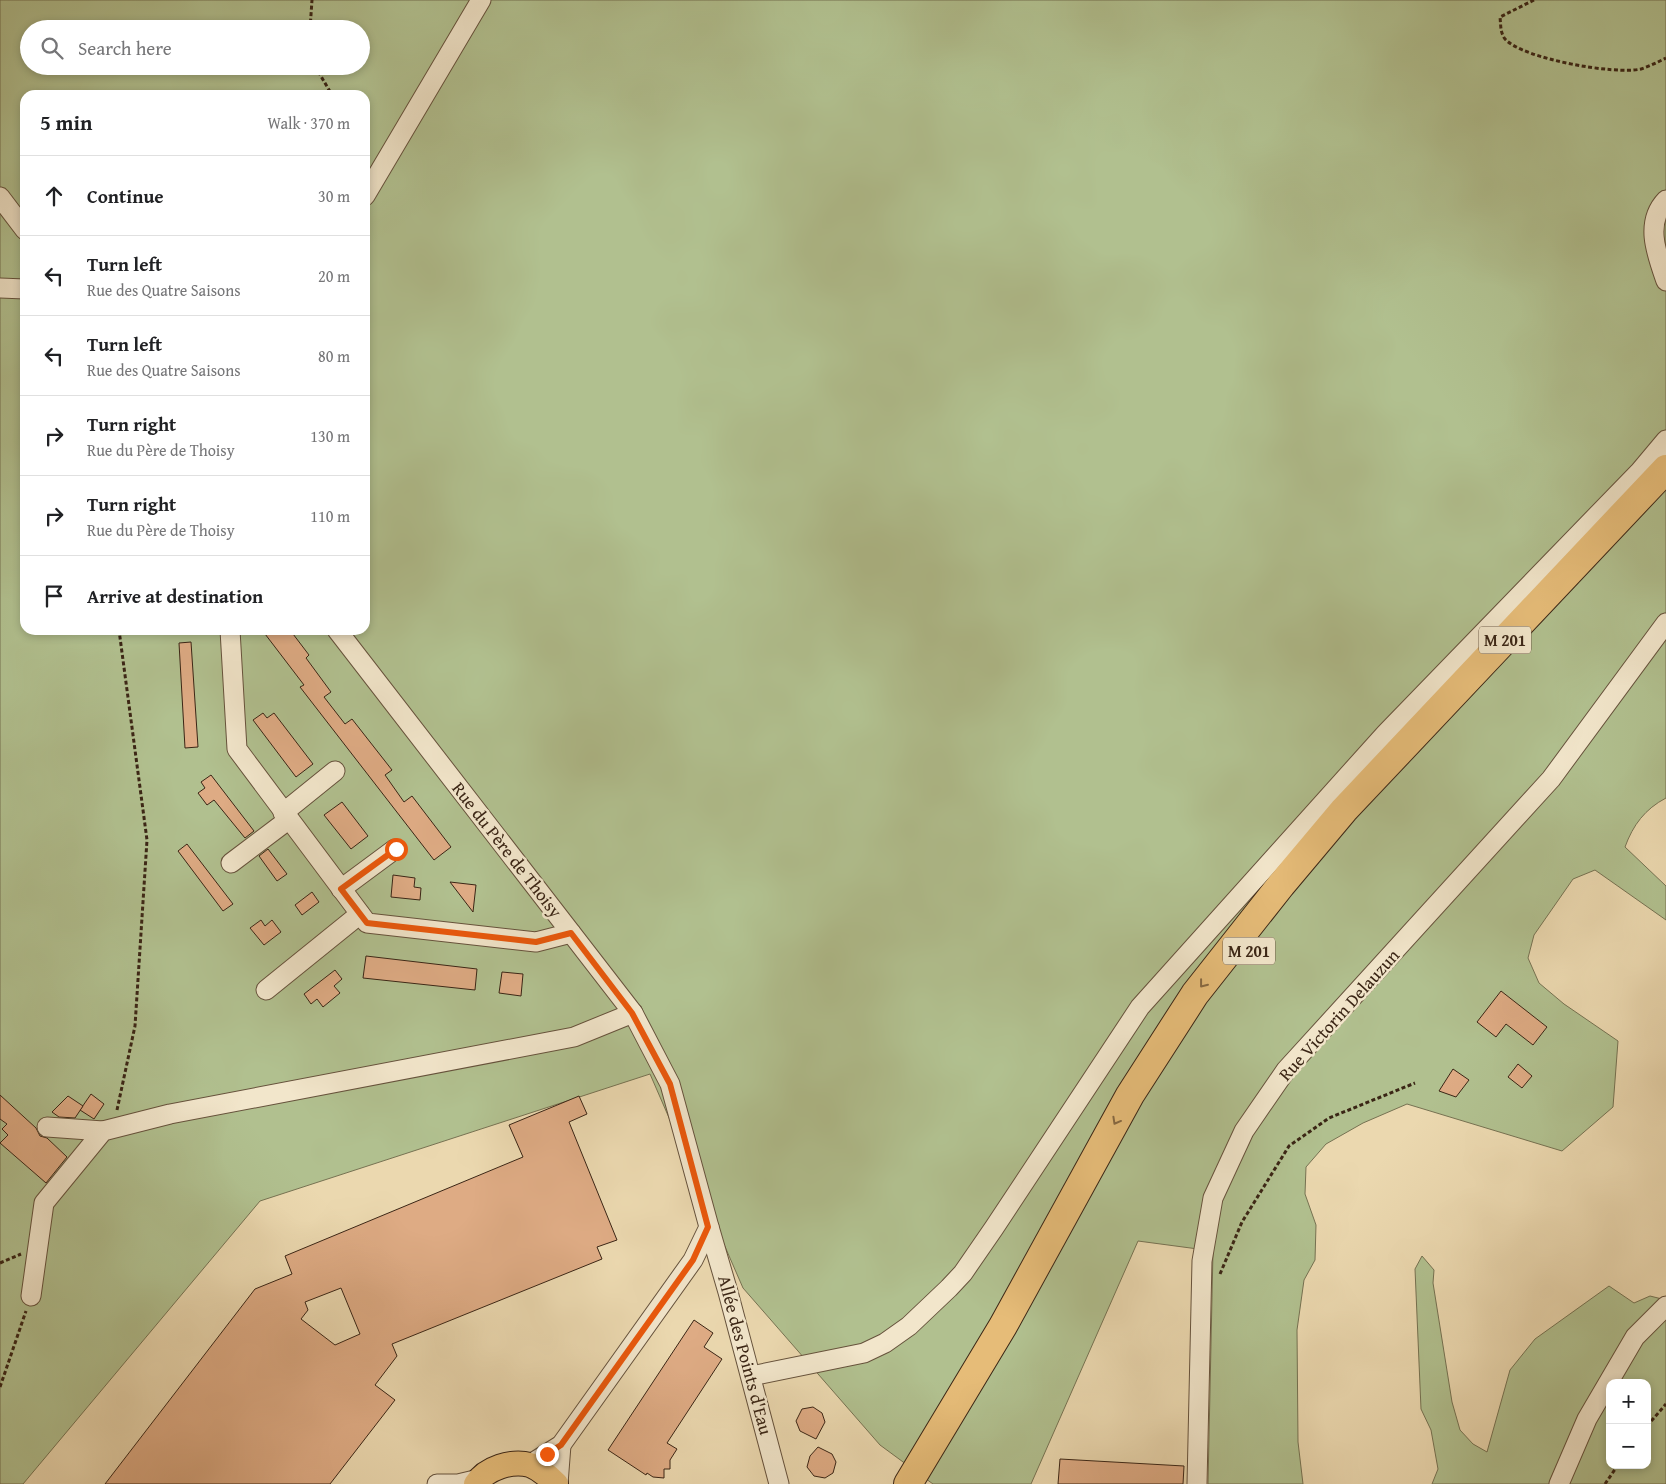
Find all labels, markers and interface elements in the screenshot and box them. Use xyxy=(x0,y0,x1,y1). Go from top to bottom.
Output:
search box xyxy=(20,20,370,75)
icon: search xyxy=(38,34,66,62)
text: Search here xyxy=(78,34,172,62)
text: 5 min xyxy=(40,107,92,138)
text: Walk · 370 m xyxy=(267,111,350,135)
icon: ahead xyxy=(40,182,68,210)
text: Continue xyxy=(87,182,164,210)
text: 30 m xyxy=(318,184,350,208)
text: Turn left xyxy=(87,250,162,278)
icon: left xyxy=(40,262,68,290)
text: 20 m xyxy=(318,264,350,288)
text: Rue des Quatre Saisons xyxy=(87,278,241,302)
text: Turn left xyxy=(87,330,162,358)
icon: left xyxy=(40,342,68,370)
text: 80 m xyxy=(318,344,350,368)
text: Rue des Quatre Saisons xyxy=(87,358,241,382)
text: Turn right xyxy=(87,410,176,438)
icon: right xyxy=(40,422,68,450)
text: 130 m xyxy=(310,424,350,448)
text: Rue du Père de Thoisy xyxy=(87,438,235,462)
text: Turn right xyxy=(87,490,176,518)
icon: right xyxy=(40,502,68,530)
text: 110 m xyxy=(310,504,350,528)
text: Rue du Père de Thoisy xyxy=(87,518,235,542)
icon: arrive xyxy=(40,582,68,610)
text: Arrive at destination xyxy=(87,582,263,610)
road number: M 201 xyxy=(1479,626,1531,654)
street label: Rue du Père de Thoisy xyxy=(446,776,569,923)
route start xyxy=(385,838,408,861)
road number: M 201 xyxy=(1223,938,1275,964)
street label: Rue Victorin Delauzun xyxy=(1272,943,1405,1087)
one-way arrow xyxy=(1201,978,1209,987)
one-way arrow xyxy=(1112,1116,1122,1125)
street label: Allée des Points d'Eau xyxy=(711,1272,780,1438)
map controls xyxy=(1606,1379,1651,1469)
button: + xyxy=(1606,1379,1651,1424)
button: − xyxy=(1606,1424,1651,1469)
route end xyxy=(536,1443,559,1466)

